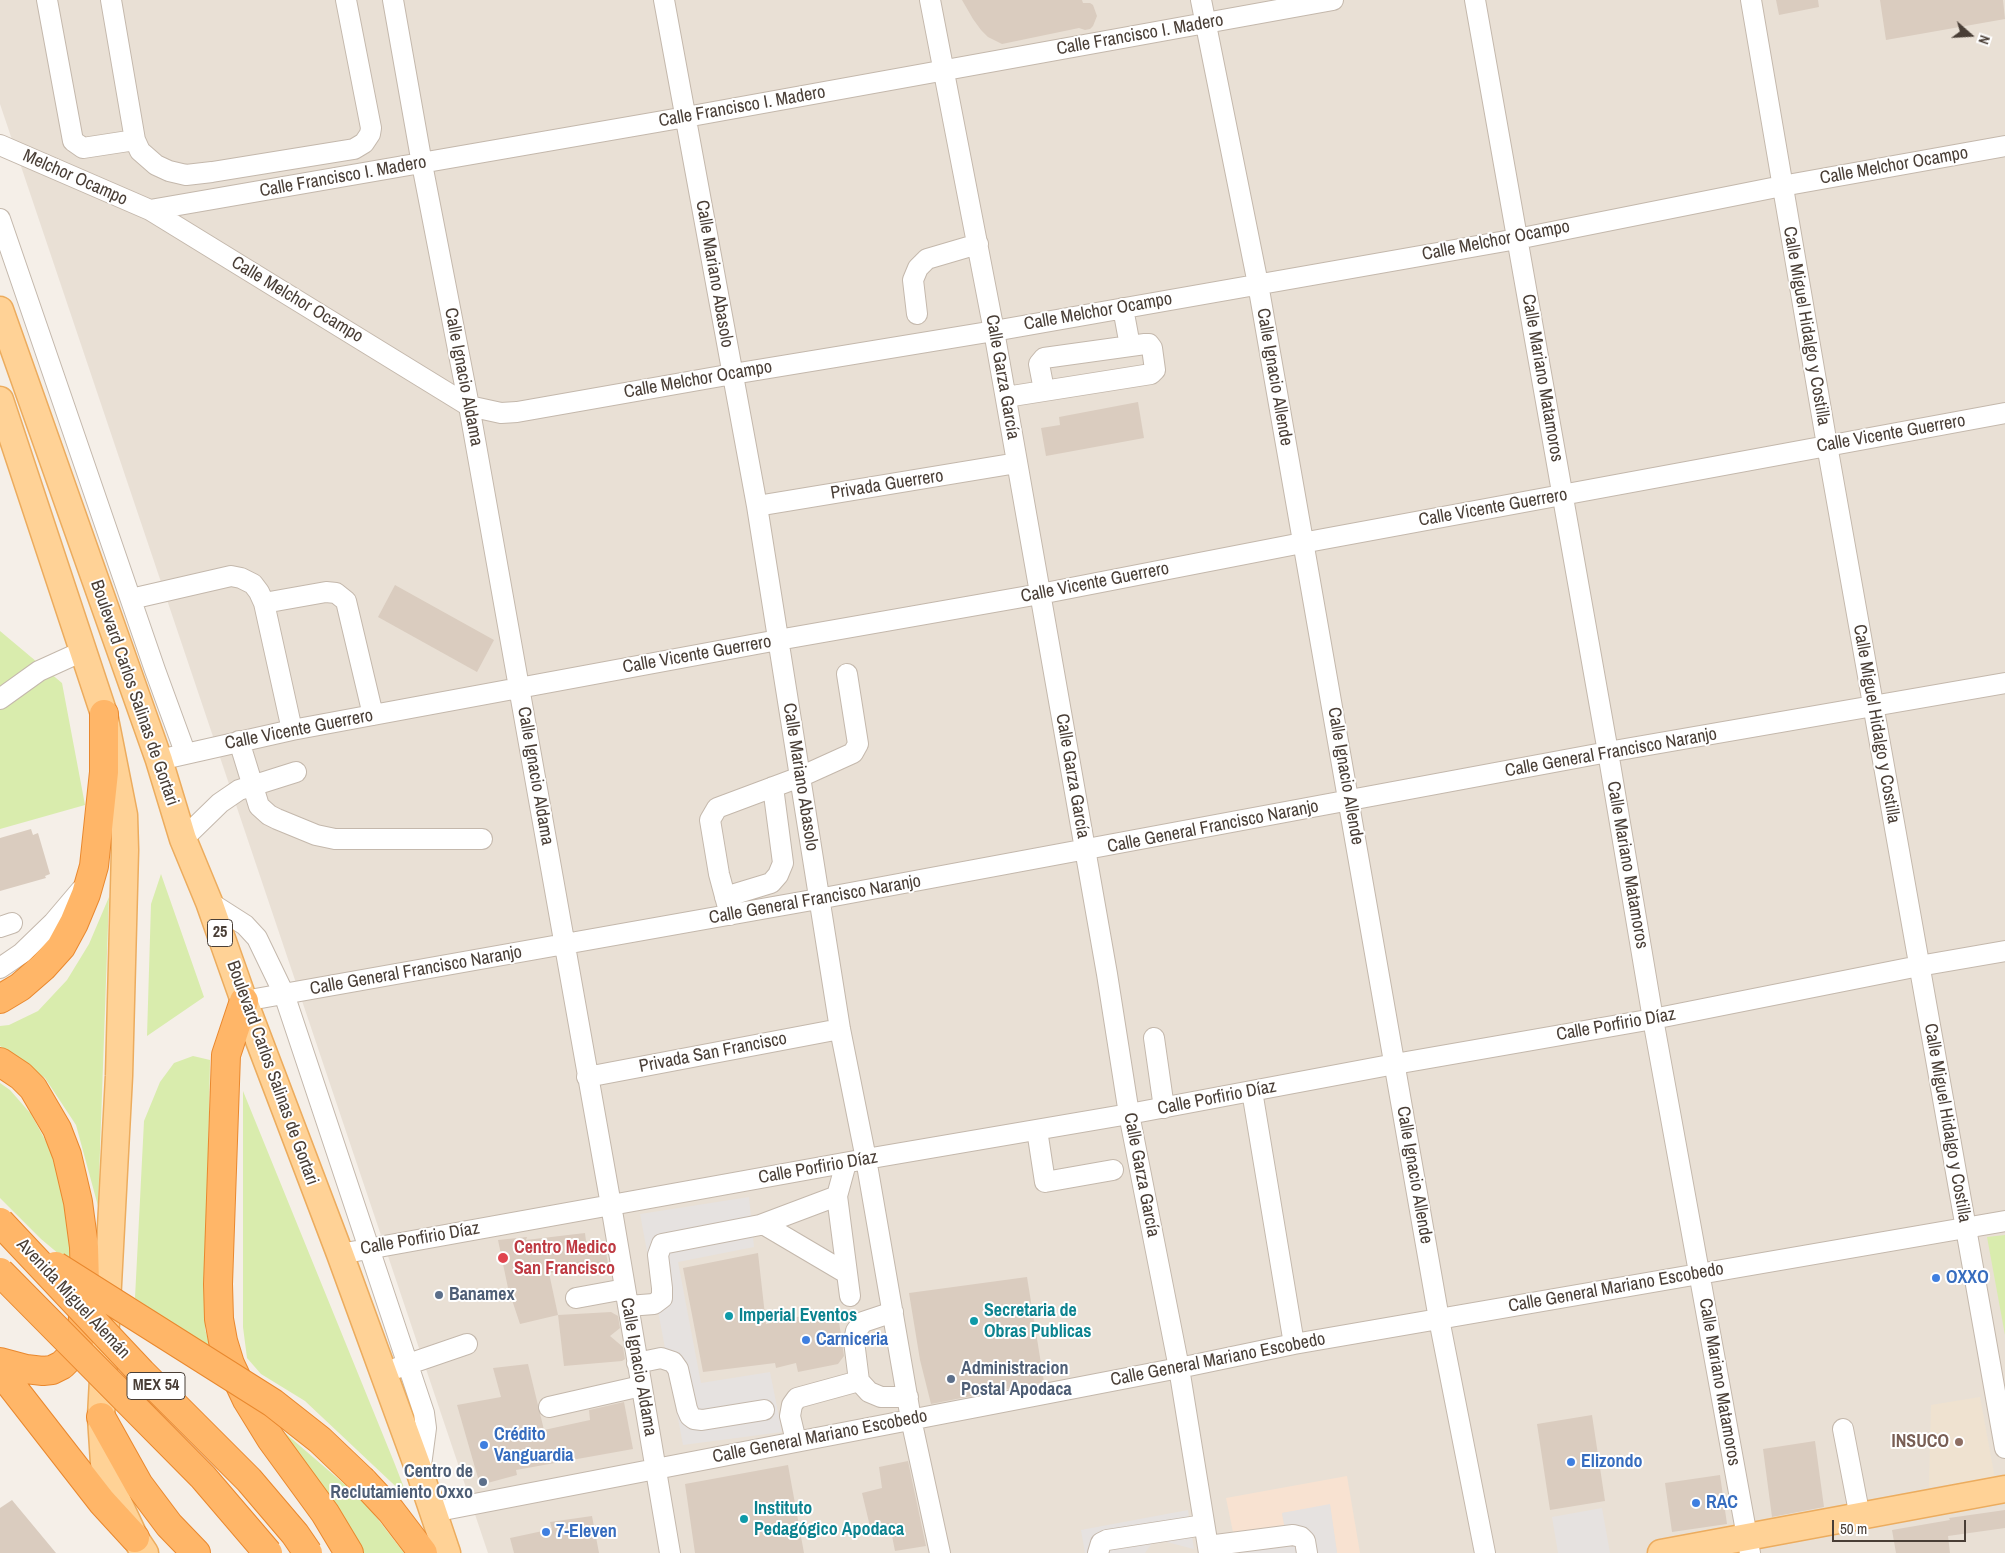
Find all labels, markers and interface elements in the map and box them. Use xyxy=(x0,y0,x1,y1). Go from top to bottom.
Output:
street label: Calle Francisco I. Madero xyxy=(1055,10,1225,60)
north arrow xyxy=(1945,10,1995,60)
text: N xyxy=(1974,33,1994,47)
street label: Calle Francisco I. Madero xyxy=(657,82,827,132)
street label: Calle Melchor Ocampo xyxy=(1818,142,1970,190)
street label: Melchor Ocampo xyxy=(19,145,131,211)
street label: Calle Francisco I. Madero xyxy=(258,152,428,202)
street label: Calle Mariano Abasolo xyxy=(690,199,738,349)
street label: Calle Melchor Ocampo xyxy=(1420,216,1572,266)
street label: Calle Miguel Hidalgo y Costilla xyxy=(1778,225,1834,427)
street label: Calle Melchor Ocampo xyxy=(227,252,367,348)
street label: Calle Melchor Ocampo xyxy=(1022,288,1174,336)
street label: Calle Mariano Matamoros xyxy=(1517,293,1567,463)
street label: Calle Ignacio Aldama xyxy=(439,306,487,448)
street label: Calle Ignacio Allende xyxy=(1251,306,1297,448)
street label: Calle Garza García xyxy=(980,313,1024,441)
street label: Calle Melchor Ocampo xyxy=(622,356,774,404)
street label: Calle Vicente Guerrero xyxy=(1815,410,1967,458)
street label: Privada Guerrero xyxy=(829,465,945,505)
street label: Calle Vicente Guerrero xyxy=(1417,484,1569,532)
street label: Calle Vicente Guerrero xyxy=(1019,558,1171,608)
street label: Boulevard Carlos Salinas de Gortari xyxy=(85,577,183,809)
street label: Calle Miguel Hidalgo y Costilla xyxy=(1848,623,1904,825)
street label: Calle Vicente Guerrero xyxy=(621,631,773,679)
street label: Calle Mariano Abasolo xyxy=(778,702,822,852)
street label: Calle Vicente Guerrero xyxy=(223,705,375,755)
street label: Calle Ignacio Aldama xyxy=(512,705,558,847)
street label: Calle Ignacio Allende xyxy=(1322,705,1368,847)
street label: Calle Garza García xyxy=(1050,712,1094,840)
street label: Calle General Francisco Naranjo xyxy=(1503,724,1719,782)
street label: Calle Mariano Matamoros xyxy=(1602,780,1652,950)
street label: Calle General Francisco Naranjo xyxy=(1105,796,1321,858)
street label: Calle General Francisco Naranjo xyxy=(707,871,923,929)
road number: 25 xyxy=(208,920,232,946)
street label: Calle General Francisco Naranjo xyxy=(308,942,524,1000)
street label: Boulevard Carlos Salinas de Gortari xyxy=(221,958,323,1188)
street label: Calle Porfirio Díaz xyxy=(1555,1004,1677,1046)
street label: Calle Miguel Hidalgo y Costilla xyxy=(1919,1022,1975,1224)
street label: Privada San Francisco xyxy=(637,1028,789,1078)
street label: Calle Porfirio Díaz xyxy=(1156,1076,1278,1120)
street label: Calle Ignacio Allende xyxy=(1391,1104,1437,1246)
street label: Calle Garza García xyxy=(1118,1111,1164,1239)
street label: Calle Porfirio Díaz xyxy=(757,1147,879,1189)
street label: Calle Porfirio Díaz xyxy=(359,1218,481,1260)
street label: Avenida Miguel Alemán xyxy=(12,1234,134,1364)
place label: Centro Medico San Francisco xyxy=(514,1237,617,1280)
marker: Centro Medico San Francisco xyxy=(496,1251,510,1265)
street label: Calle General Mariano Escobedo xyxy=(1507,1258,1725,1318)
place label: OXXO xyxy=(1946,1267,1989,1289)
marker: OXXO xyxy=(1930,1272,1942,1284)
place label: Banamex xyxy=(449,1284,515,1306)
marker: Banamex xyxy=(433,1289,445,1301)
street label: Calle Ignacio Aldama xyxy=(615,1296,661,1438)
street label: Calle Mariano Matamoros xyxy=(1694,1297,1744,1467)
place label: Secretaria de Obras Publicas xyxy=(984,1300,1091,1342)
place label: Imperial Eventos xyxy=(739,1305,857,1327)
marker: Imperial Eventos xyxy=(723,1310,735,1322)
marker: Secretaria de Obras Publicas xyxy=(968,1315,980,1327)
place label: Carniceria xyxy=(816,1329,888,1351)
street label: Calle General Mariano Escobedo xyxy=(1109,1329,1327,1391)
marker: Carniceria xyxy=(800,1334,812,1346)
place label: Administracion Postal Apodaca xyxy=(961,1358,1072,1400)
road number: MEX 54 xyxy=(127,1372,185,1400)
marker: Administracion Postal Apodaca xyxy=(945,1373,957,1385)
street label: Calle General Mariano Escobedo xyxy=(711,1406,929,1468)
place label: Crédito Vanguardia xyxy=(494,1424,574,1466)
place label: INSUCO xyxy=(1892,1431,1949,1453)
marker: INSUCO xyxy=(1953,1436,1965,1448)
marker: Crédito Vanguardia xyxy=(478,1439,490,1451)
place label: Elizondo xyxy=(1581,1451,1643,1473)
marker: Elizondo xyxy=(1565,1456,1577,1468)
place label: Centro de Reclutamiento Oxxo xyxy=(330,1461,473,1504)
marker: Centro de Reclutamiento Oxxo xyxy=(477,1476,489,1488)
place label: RAC xyxy=(1706,1492,1738,1514)
marker: RAC xyxy=(1690,1497,1702,1509)
place label: Instituto Pedagógico Apodaca xyxy=(754,1498,904,1540)
scale bar xyxy=(1835,1510,1969,1542)
marker: Instituto Pedagógico Apodaca xyxy=(738,1513,750,1525)
text: 50 m xyxy=(1840,1518,1867,1539)
place label: 7-Eleven xyxy=(556,1521,617,1543)
marker: 7-Eleven xyxy=(540,1526,552,1538)

